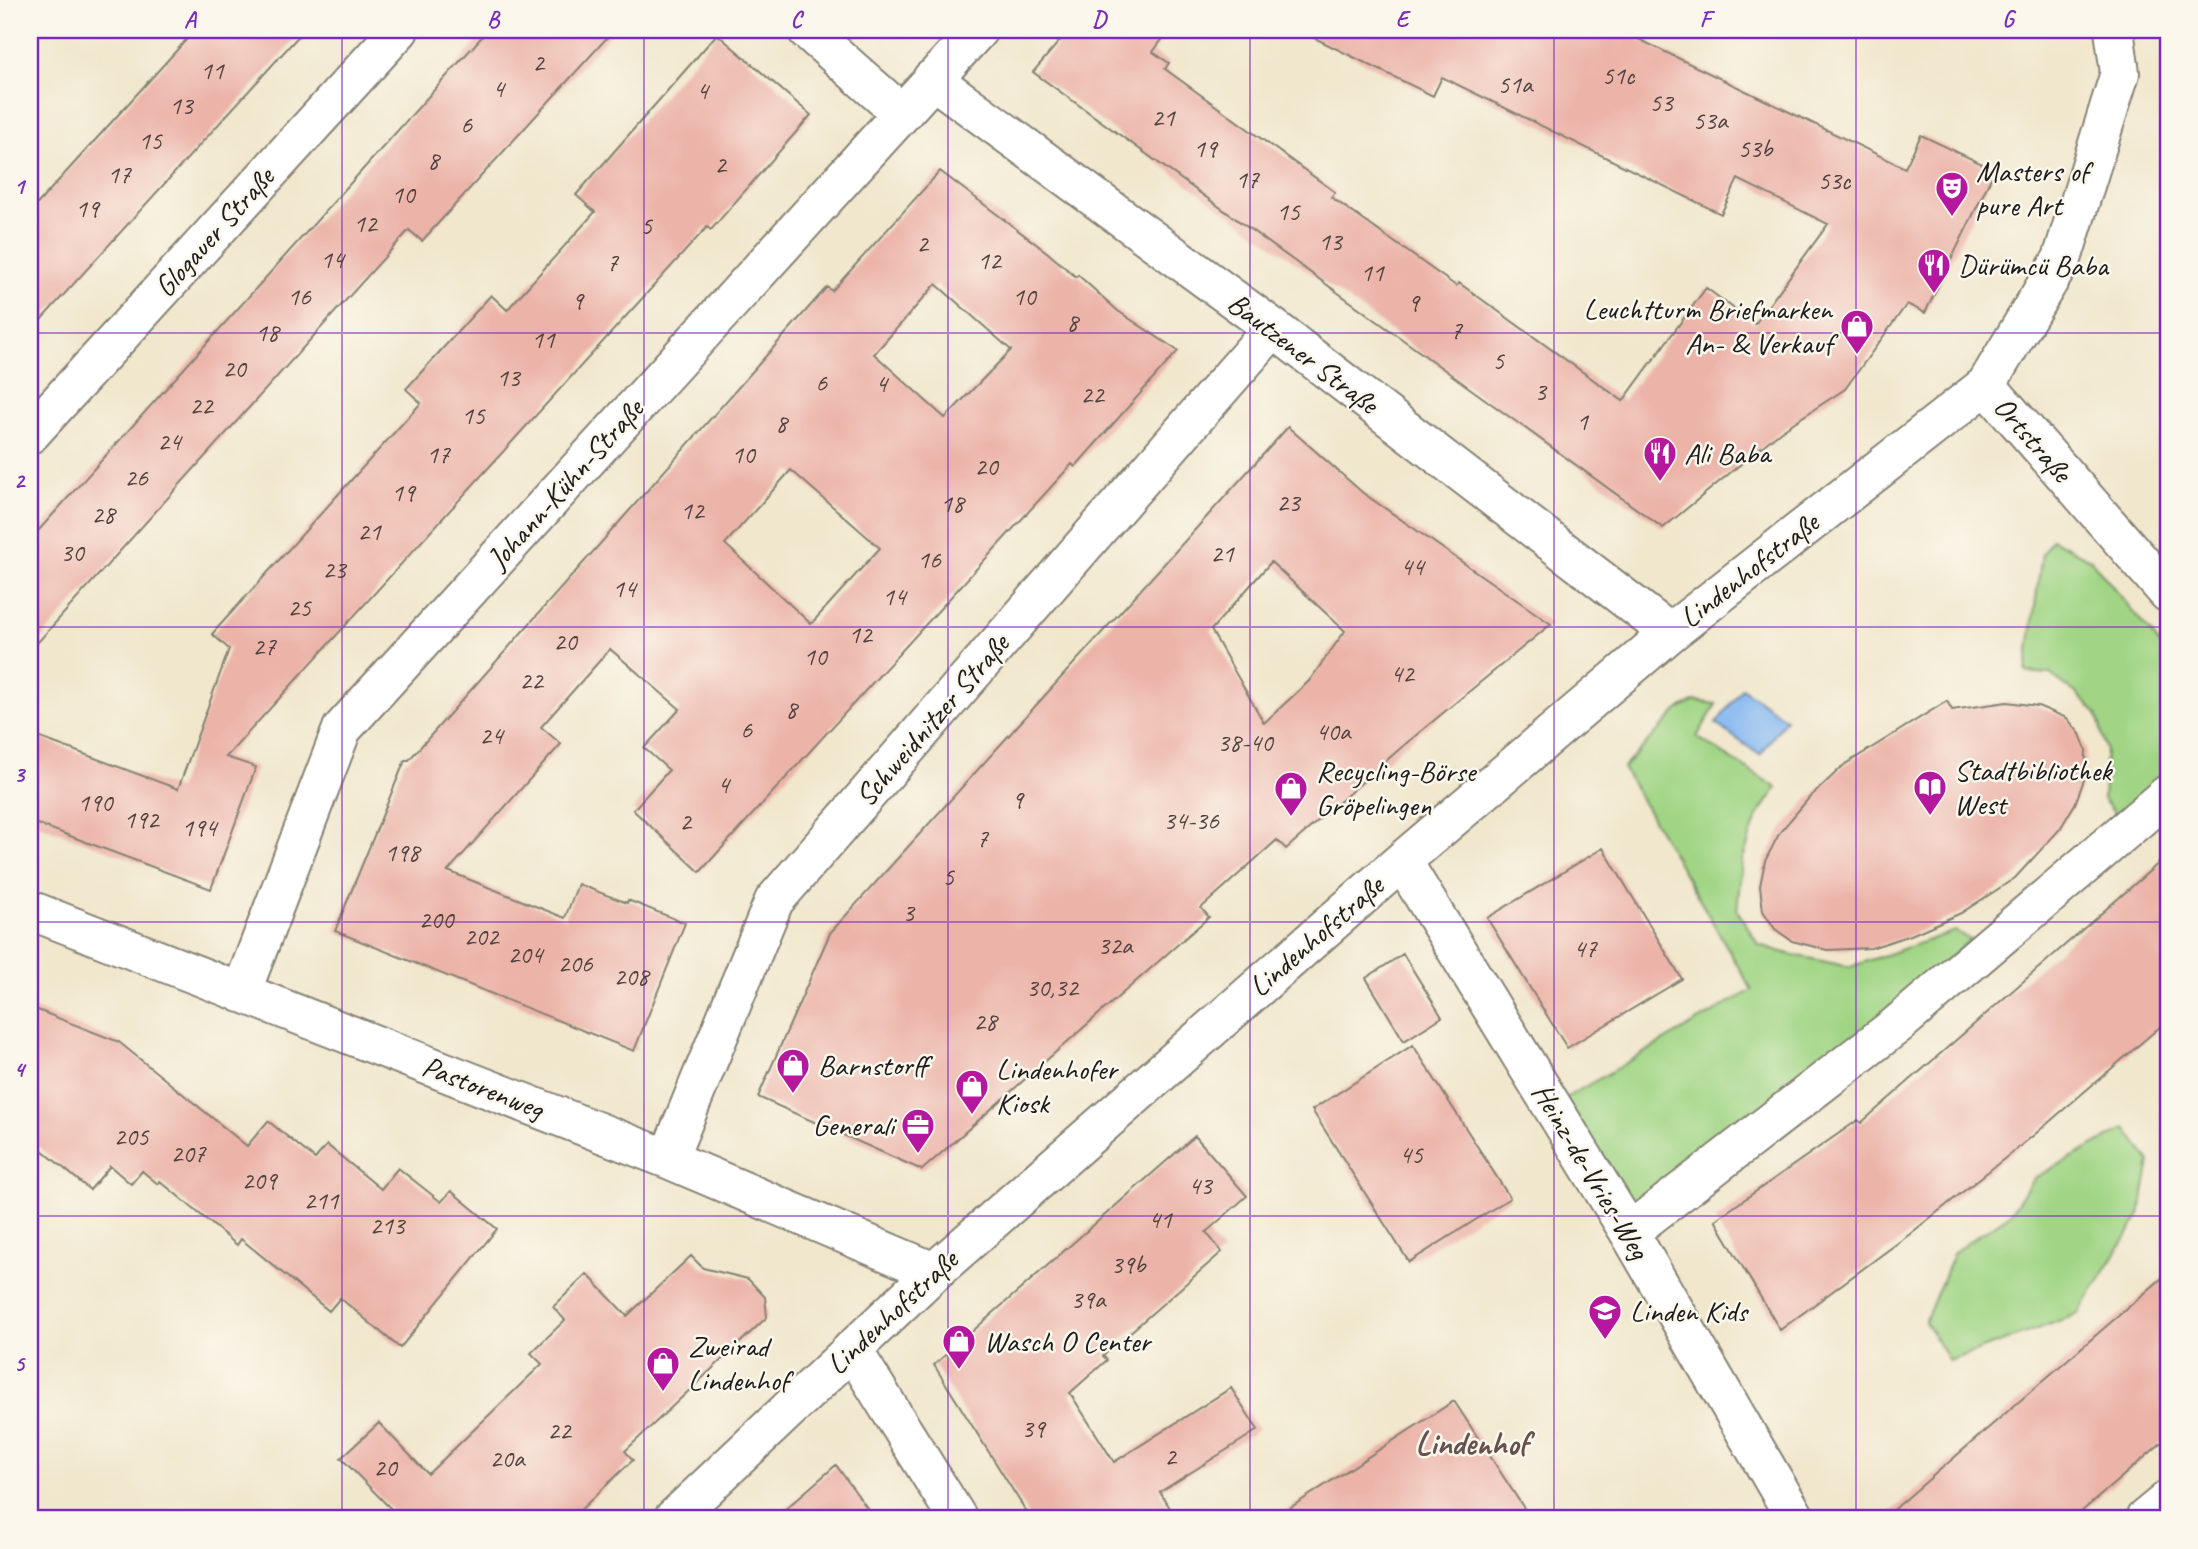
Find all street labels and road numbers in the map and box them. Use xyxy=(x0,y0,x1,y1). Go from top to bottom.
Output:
street label: Glogauer Straße xyxy=(146,158,284,305)
street label: Bautzener Straße xyxy=(1220,284,1388,423)
street label: Ortstraße xyxy=(1985,388,2082,491)
street label: Johann-Kühn-Straße xyxy=(477,389,653,579)
street label: Lindenhofstraße xyxy=(1672,502,1828,636)
street label: Schweidnitzer Straße xyxy=(847,624,1019,814)
street label: Lindenhofstraße xyxy=(1241,866,1393,1005)
street label: Pastorenweg xyxy=(417,1047,551,1128)
street label: Heinz-de-Vries-Weg xyxy=(1523,1076,1659,1267)
street label: Lindenhofstraße xyxy=(818,1240,967,1383)

